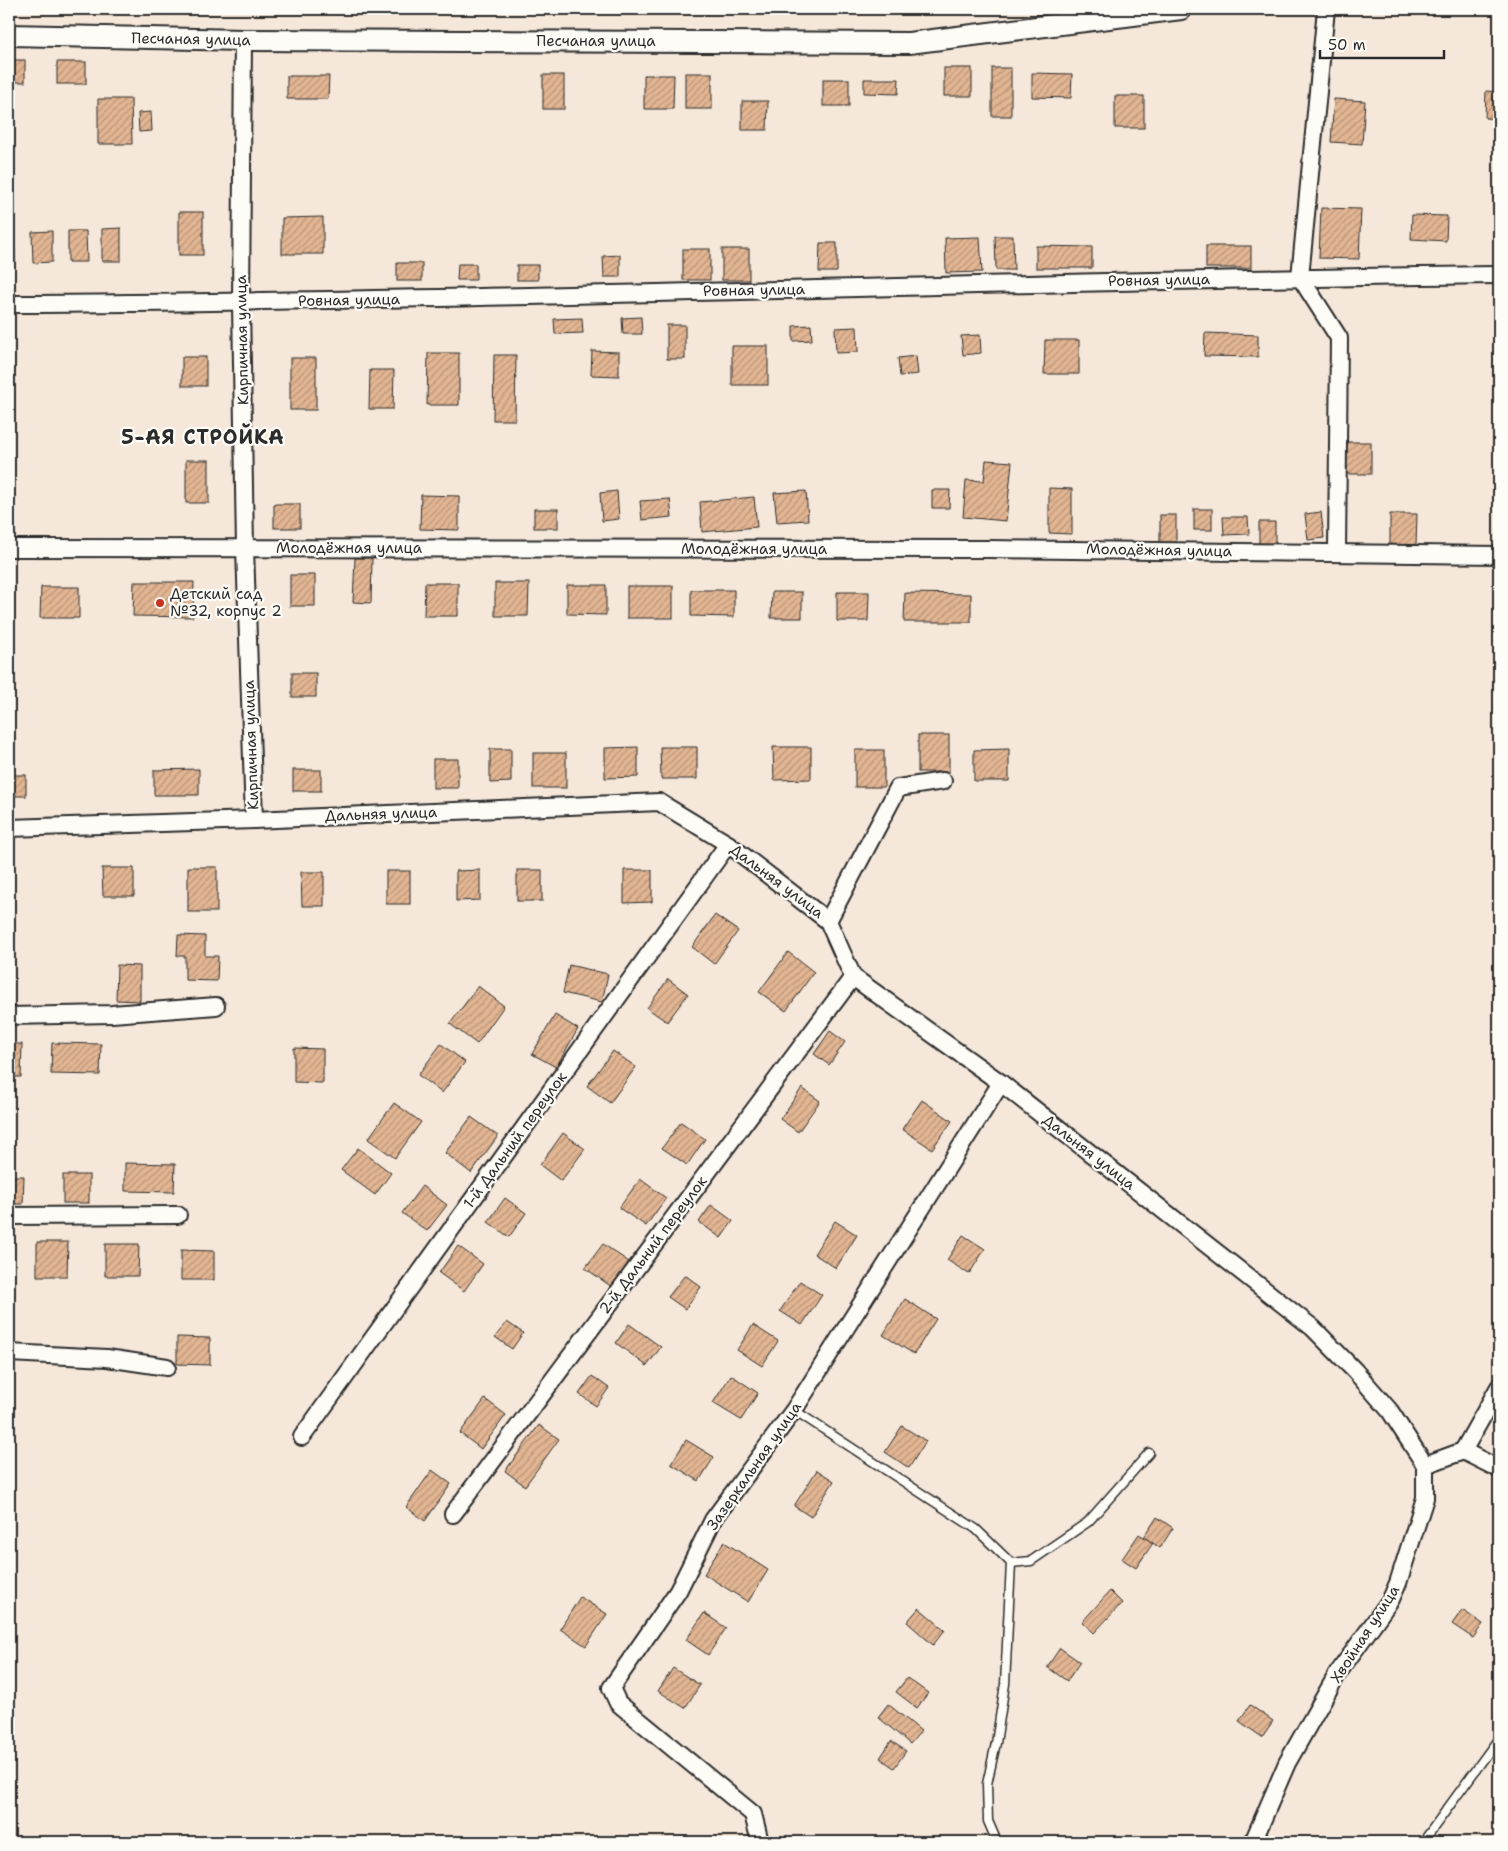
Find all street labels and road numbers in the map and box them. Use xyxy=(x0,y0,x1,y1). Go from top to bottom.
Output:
street label: Песчаная улица xyxy=(131,28,252,50)
street label: Песчаная улица xyxy=(536,31,656,51)
street label: Ровная улица xyxy=(1108,269,1211,291)
street label: Кирпичная улица xyxy=(231,274,253,405)
street label: Ровная улица xyxy=(703,279,806,301)
street label: Ровная улица xyxy=(298,289,401,311)
street label: Молодёжная улица xyxy=(276,538,423,558)
street label: Молодёжная улица xyxy=(681,539,828,559)
street label: Молодёжная улица xyxy=(1086,539,1233,561)
street label: Кирпичная улица xyxy=(239,679,263,810)
street label: Дальняя улица xyxy=(325,802,438,826)
street label: Дальняя улица xyxy=(726,839,828,923)
street label: 1-й Дальний переулок xyxy=(459,1068,571,1212)
street label: Дальняя улица xyxy=(1039,1110,1140,1195)
street label: 2-й Дальний переулок xyxy=(594,1172,712,1318)
street label: Зазеркальная улица xyxy=(702,1397,806,1534)
street label: Хвойная улица xyxy=(1326,1581,1404,1687)

